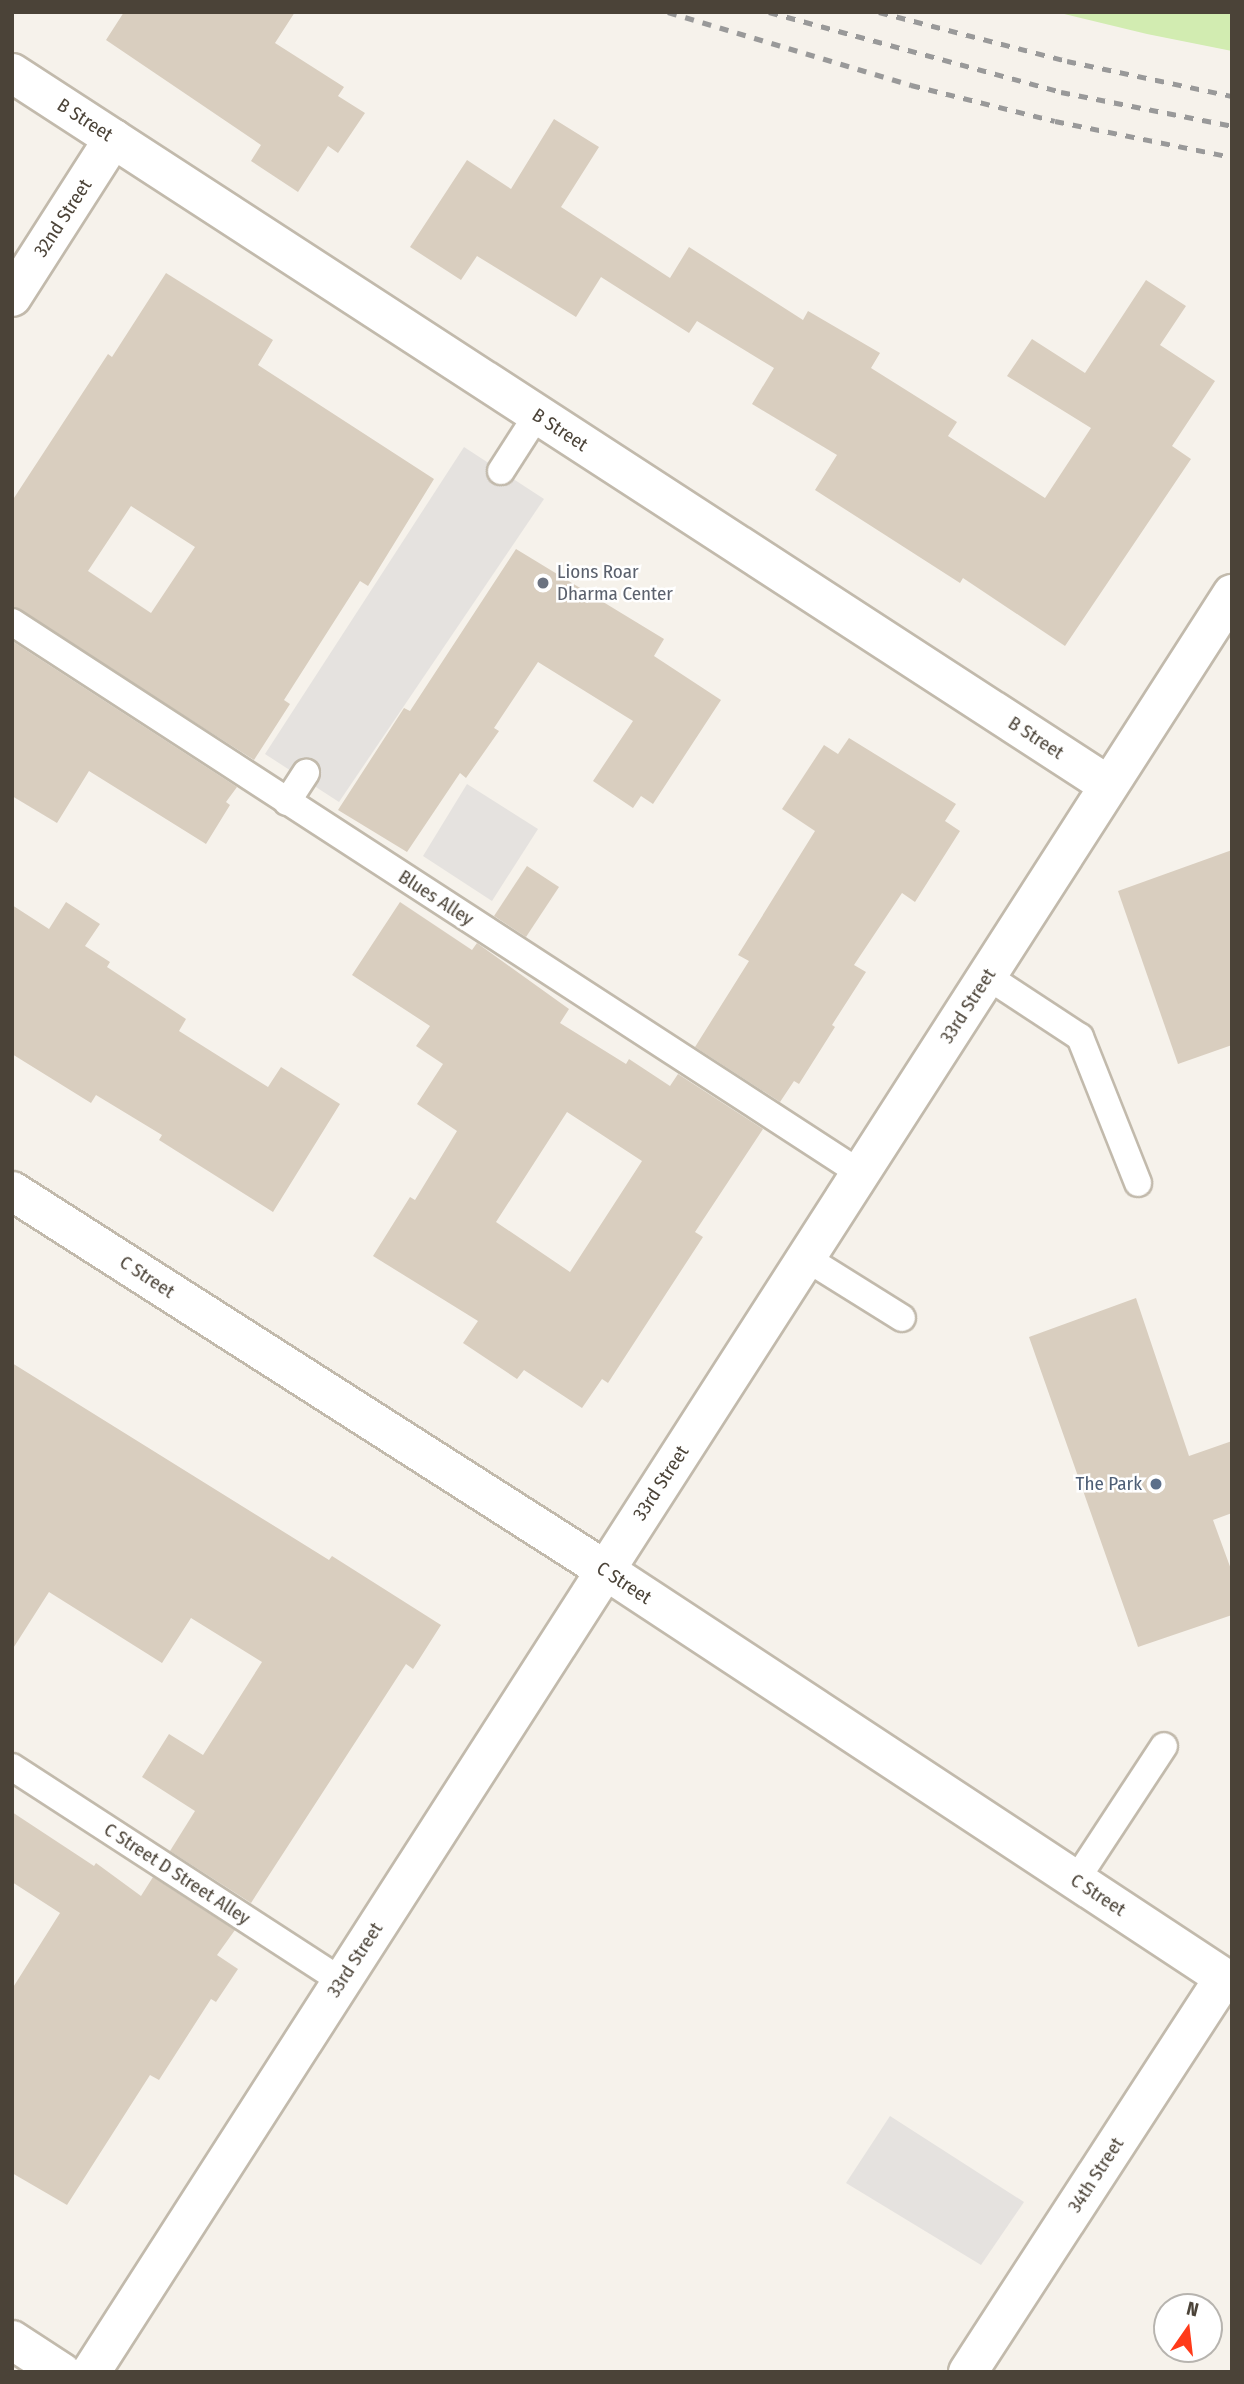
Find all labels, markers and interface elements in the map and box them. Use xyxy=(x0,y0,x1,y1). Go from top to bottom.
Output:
street label: B Street xyxy=(53,94,117,146)
street label: 32nd Street xyxy=(29,175,97,261)
street label: B Street xyxy=(528,404,592,456)
place label: Lions Roar Dharma Center xyxy=(557,561,673,605)
marker: Lions Roar Dharma Center xyxy=(535,575,551,591)
street label: B Street xyxy=(1004,712,1068,764)
street label: Blues Alley xyxy=(394,865,478,931)
street label: 33rd Street xyxy=(935,964,1001,1048)
street label: C Street xyxy=(115,1251,179,1303)
street label: 33rd Street xyxy=(628,1441,694,1525)
place label: The Park xyxy=(1076,1473,1142,1495)
marker: The Park xyxy=(1148,1476,1164,1492)
street label: C Street xyxy=(592,1557,656,1609)
street label: C Street D Street Alley xyxy=(100,1818,254,1930)
street label: C Street xyxy=(1066,1869,1130,1921)
street label: 33rd Street xyxy=(322,1918,388,2002)
street label: 34th Street xyxy=(1063,2133,1129,2217)
north arrow xyxy=(1153,2293,1223,2363)
text: N xyxy=(1184,2297,1201,2322)

